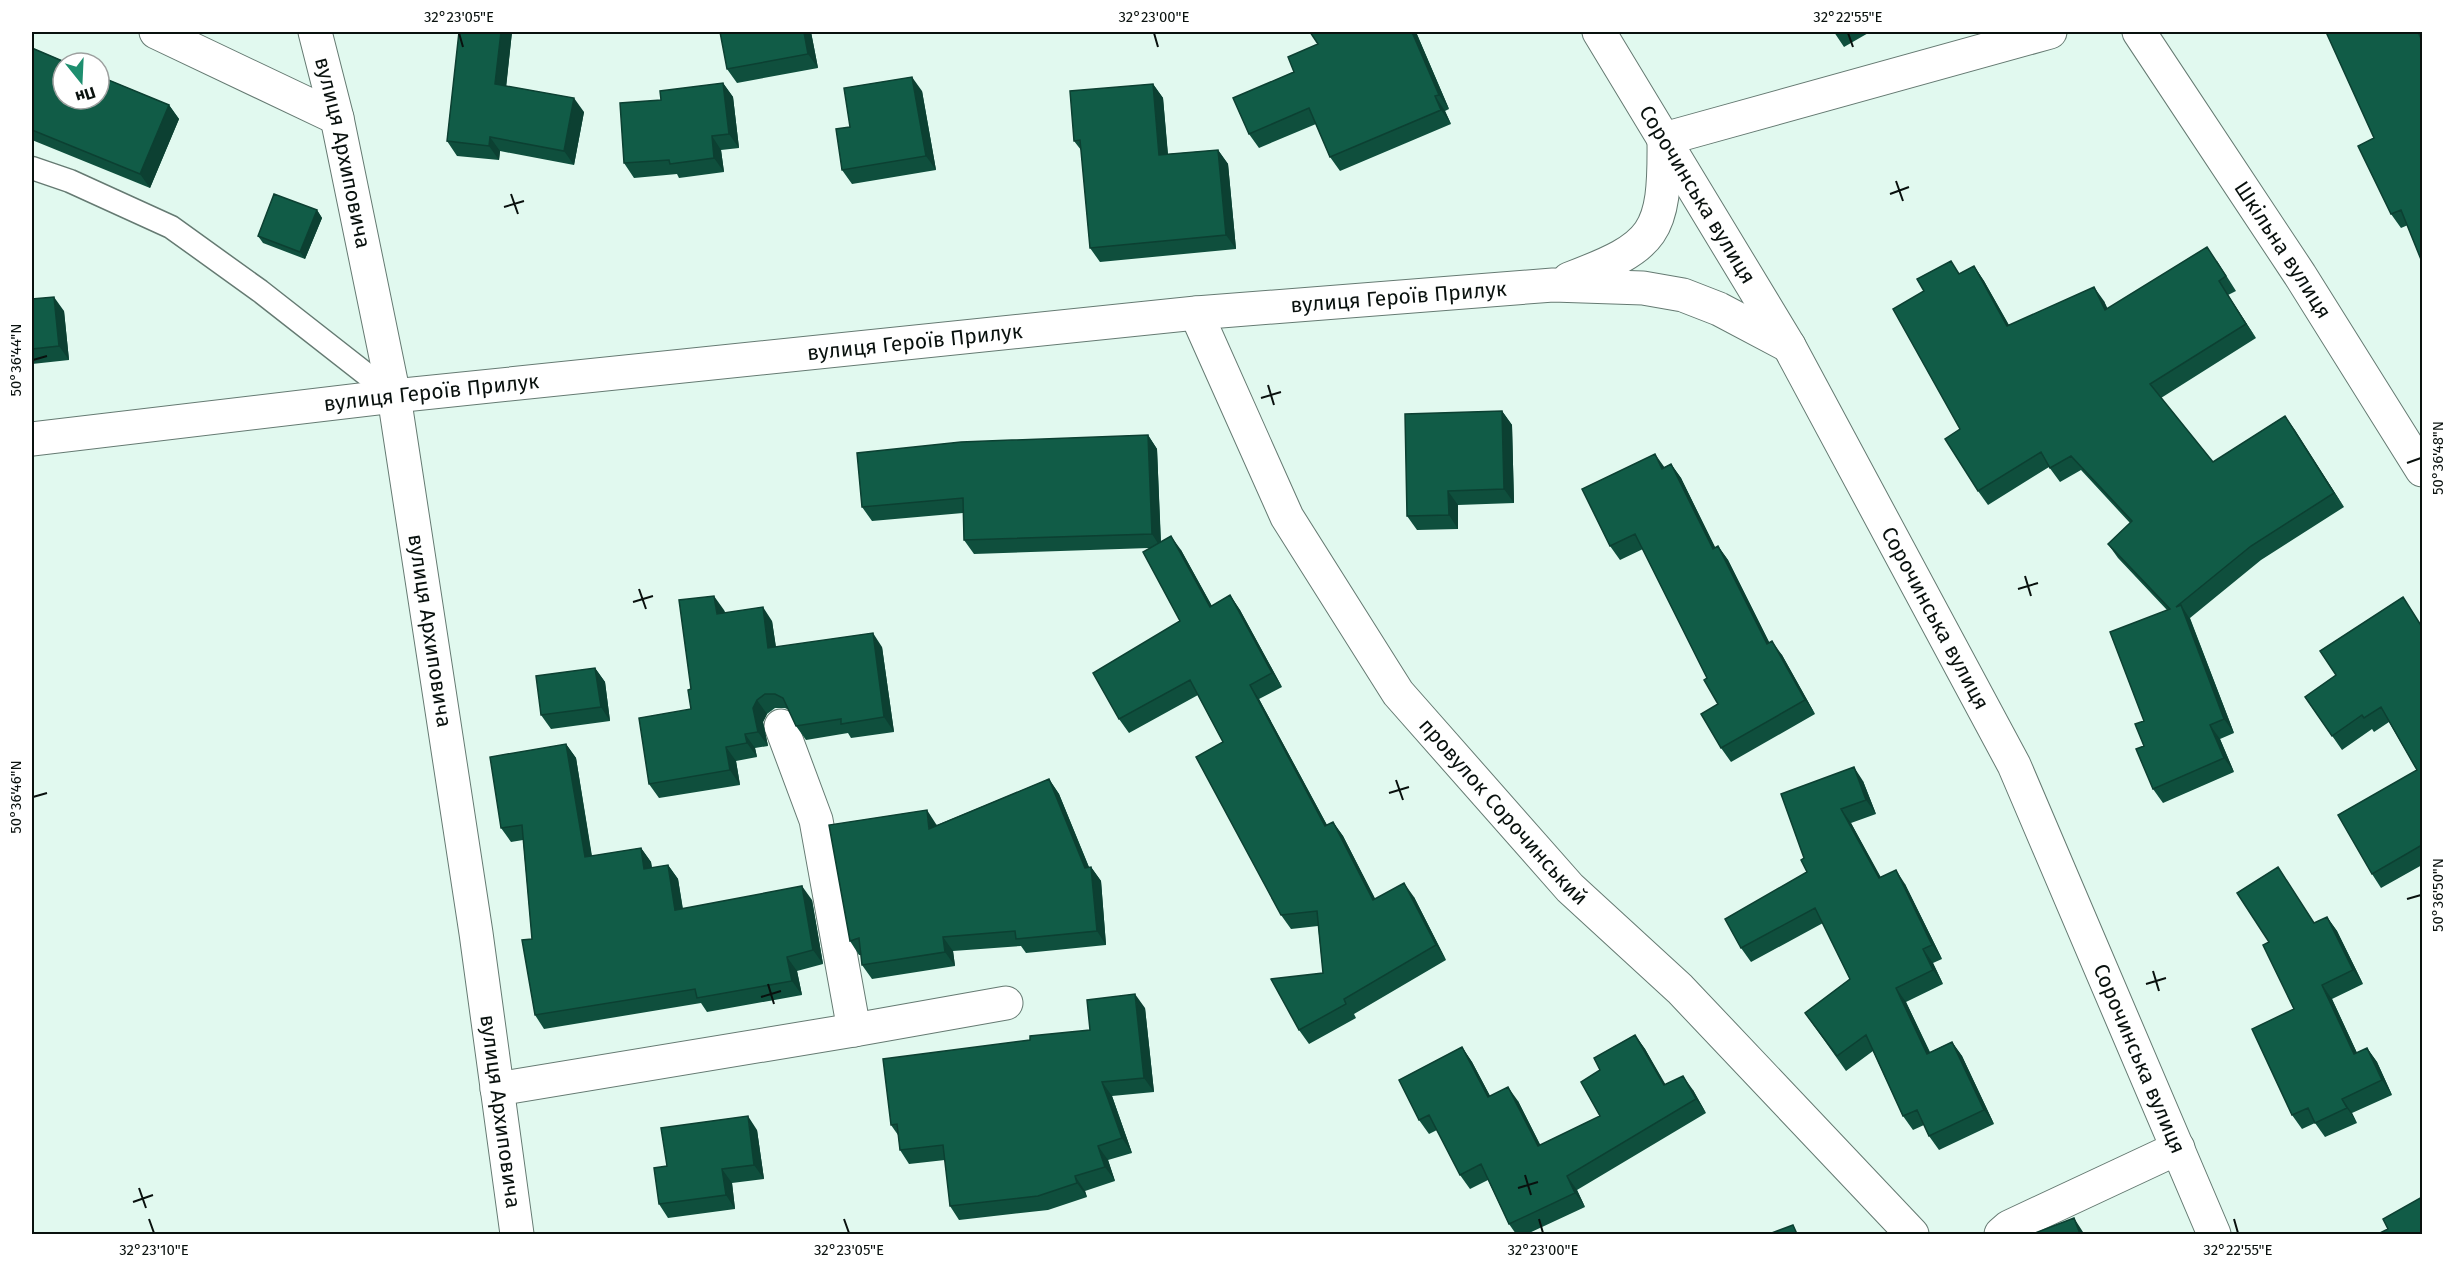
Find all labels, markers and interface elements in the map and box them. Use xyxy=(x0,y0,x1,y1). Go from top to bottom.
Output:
text: 32°23'05"E xyxy=(424,8,494,26)
text: 32°23'00"E xyxy=(1118,8,1190,26)
text: 32°22'55"E xyxy=(1813,8,1883,26)
north arrow xyxy=(51,51,111,111)
street label: вулиця Архиповича xyxy=(309,54,376,251)
text: Пн xyxy=(73,83,98,107)
street label: Сорочинська вулиця xyxy=(1633,101,1761,288)
street label: Шкільна вулиця xyxy=(2228,176,2337,323)
street label: вулиця Героїв Прилук xyxy=(1290,276,1508,319)
street label: вулиця Героїв Прилук xyxy=(806,318,1024,366)
text: 50°36'44"N xyxy=(7,323,25,397)
street label: вулиця Героїв Прилук xyxy=(322,368,540,417)
text: 50°36'48"N xyxy=(2429,421,2447,495)
street label: Сорочинська вулиця xyxy=(1876,522,1995,714)
street label: вулиця Архиповича xyxy=(402,532,457,729)
street label: провулок Сорочинський xyxy=(1413,713,1593,911)
text: 50°36'46"N xyxy=(7,760,25,834)
text: 50°36'50"N xyxy=(2429,858,2447,932)
street label: Сорочинська вулиця xyxy=(2087,960,2191,1158)
street label: вулиця Архиповича xyxy=(474,1013,526,1210)
text: 32°23'10"E xyxy=(119,1241,189,1259)
text: 32°23'05"E xyxy=(814,1241,884,1259)
text: 32°23'00"E xyxy=(1507,1241,1579,1259)
text: 32°22'55"E xyxy=(2203,1241,2273,1259)

